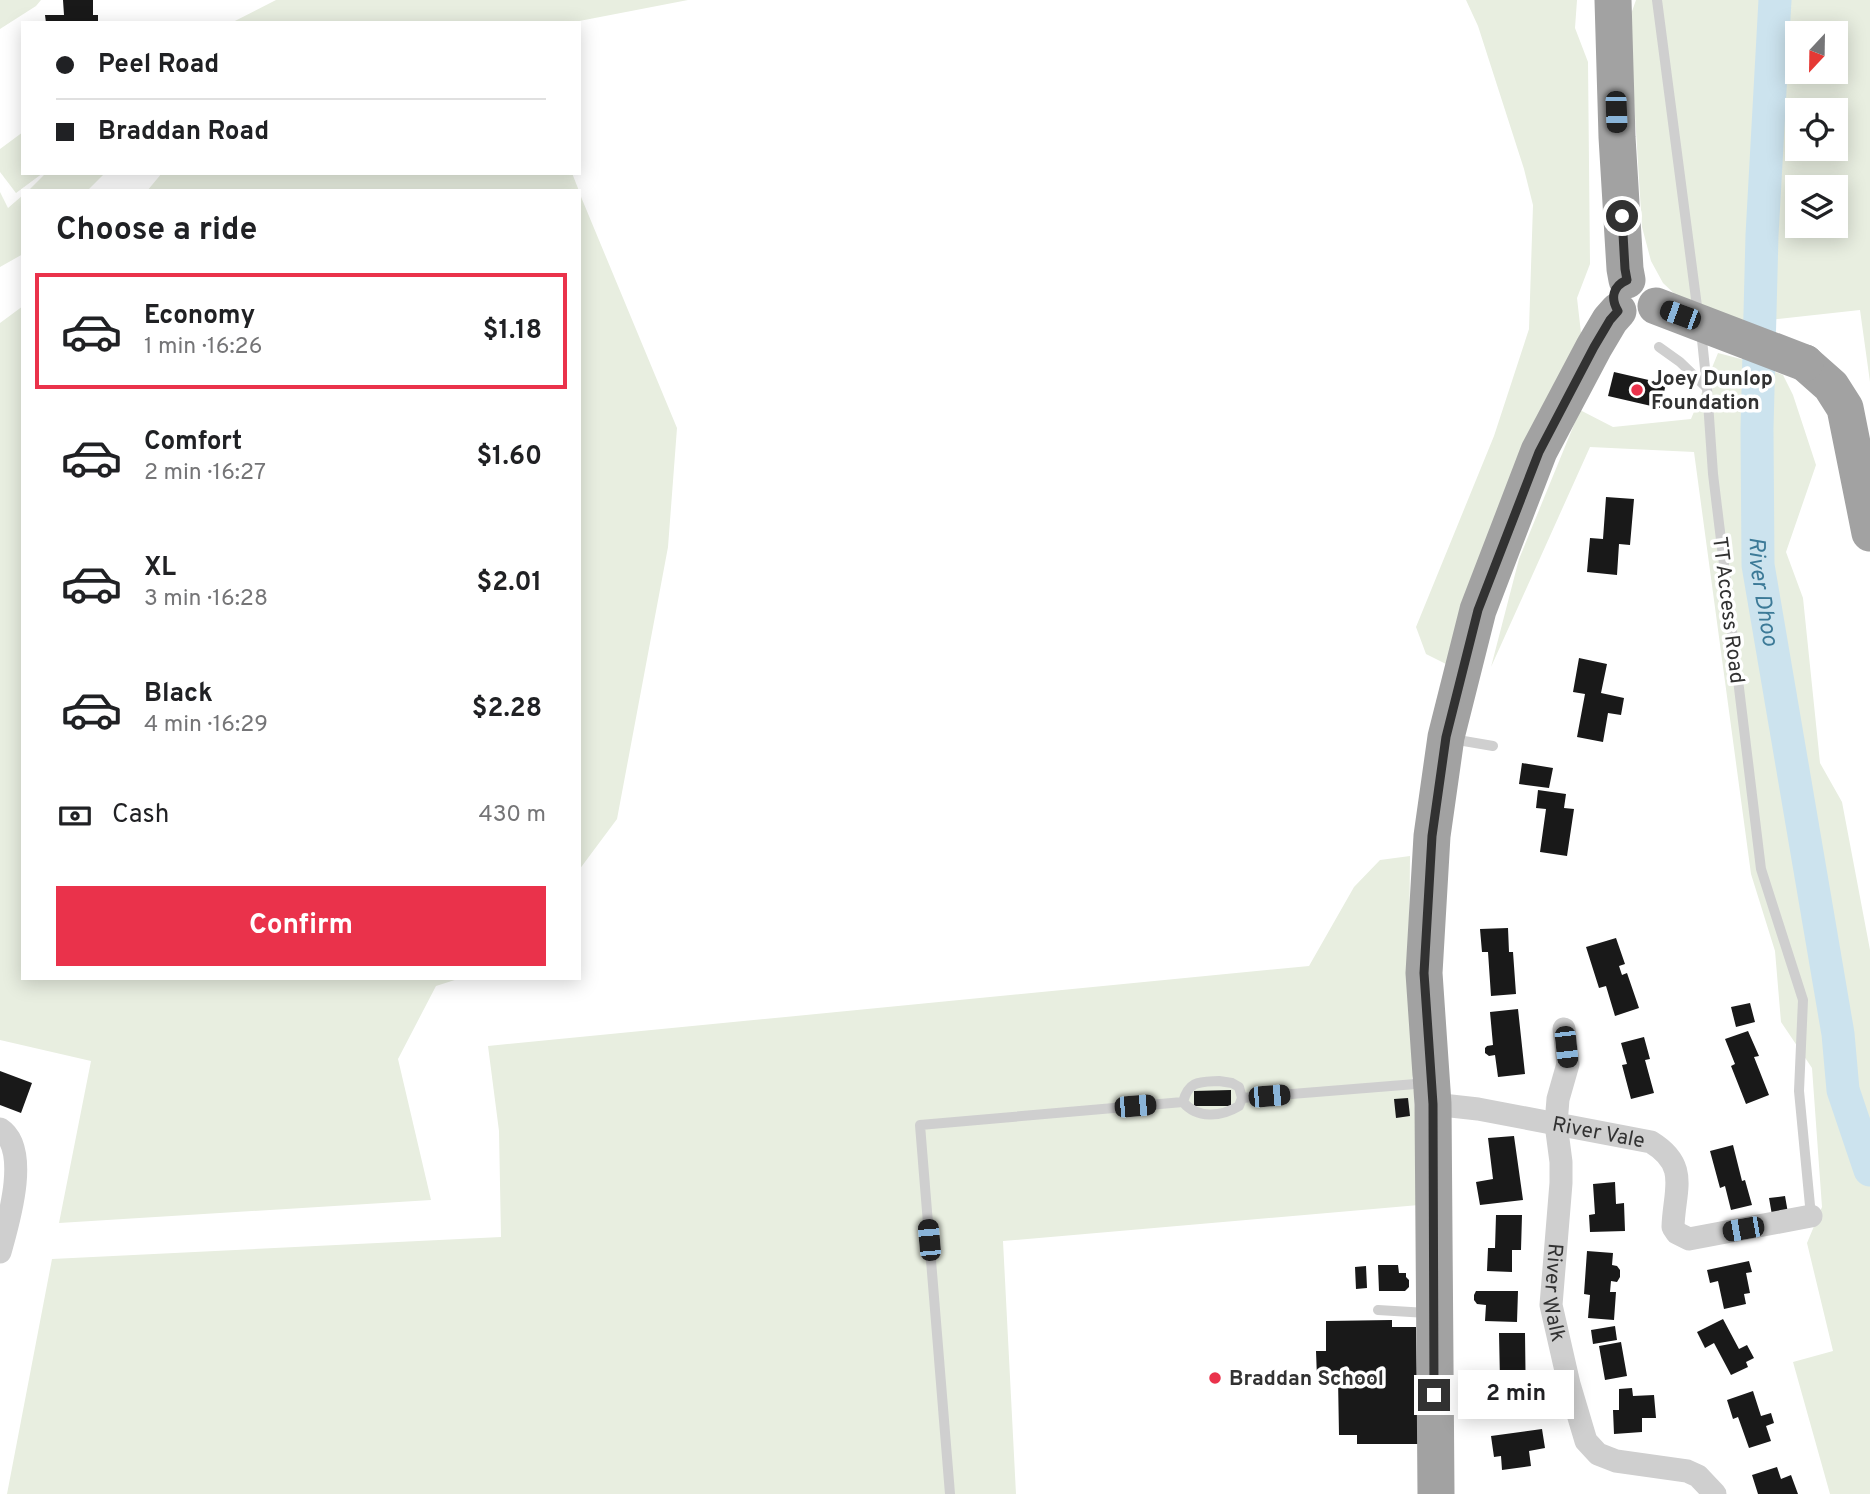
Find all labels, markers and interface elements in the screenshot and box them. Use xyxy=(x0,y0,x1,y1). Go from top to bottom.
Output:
north arrow xyxy=(1785,21,1848,84)
map controls xyxy=(1785,21,1848,238)
text: Peel Road xyxy=(98,49,219,82)
car xyxy=(1605,91,1628,133)
button: locate xyxy=(1785,98,1848,161)
text: Braddan Road xyxy=(98,116,269,149)
button: layers xyxy=(1785,175,1848,238)
route start xyxy=(1606,200,1638,232)
text: Choose a ride xyxy=(56,211,257,251)
car xyxy=(1657,298,1704,332)
icon: car xyxy=(60,300,123,363)
text: Economy xyxy=(144,300,255,333)
text: $1.18 xyxy=(483,315,542,348)
text: 1 min · 16:26 xyxy=(144,333,262,362)
place label: Joey Dunlop Foundation xyxy=(1651,366,1773,417)
marker: Joey Dunlop Foundation xyxy=(1629,382,1645,398)
icon: car xyxy=(60,426,123,489)
text: Comfort xyxy=(144,426,242,459)
text: $1.60 xyxy=(476,441,542,474)
text: 2 min · 16:27 xyxy=(144,459,266,488)
street label: TT Access Road xyxy=(1705,535,1750,685)
water label: River Dhoo xyxy=(1741,537,1784,649)
icon: car xyxy=(60,552,123,615)
text: XL xyxy=(144,552,176,585)
text: $2.01 xyxy=(477,567,542,600)
text: 3 min · 16:28 xyxy=(144,585,268,614)
icon: car xyxy=(60,678,123,741)
text: Black xyxy=(144,678,213,711)
text: $2.28 xyxy=(472,693,542,726)
text: 4 min · 16:29 xyxy=(144,711,268,740)
icon: cash xyxy=(56,797,94,835)
text: Cash xyxy=(112,799,169,832)
text: 430 m xyxy=(478,801,546,830)
button: Confirm xyxy=(56,886,546,966)
car xyxy=(1554,1025,1579,1069)
car xyxy=(1248,1084,1291,1108)
car xyxy=(1114,1094,1157,1118)
street label: River Vale xyxy=(1550,1111,1647,1156)
car xyxy=(1721,1215,1766,1243)
car xyxy=(917,1218,942,1262)
street label: River Walk xyxy=(1535,1242,1571,1344)
place label: Braddan School xyxy=(1229,1366,1384,1393)
marker: Braddan School xyxy=(1207,1370,1223,1386)
callout: 2 min xyxy=(1458,1370,1574,1420)
route end xyxy=(1418,1379,1450,1411)
text: 2 min xyxy=(1486,1380,1546,1409)

